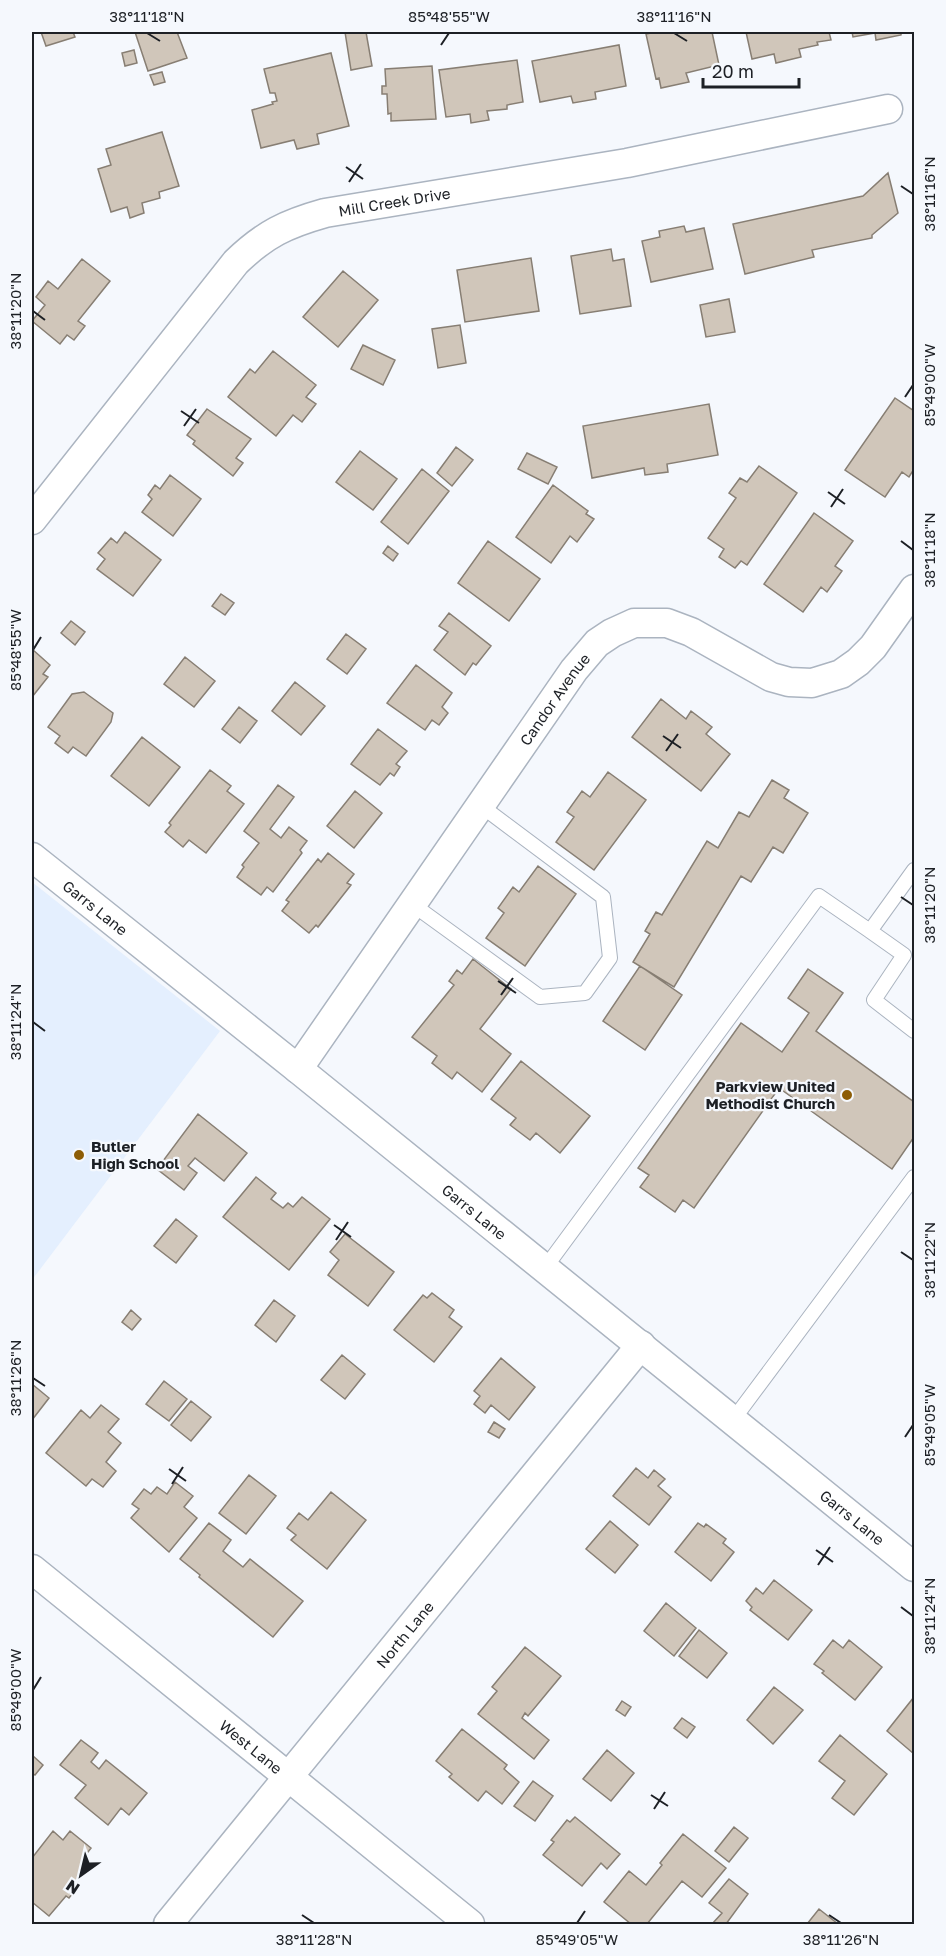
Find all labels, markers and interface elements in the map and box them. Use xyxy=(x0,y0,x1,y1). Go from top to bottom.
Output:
text: 38°11'18"N xyxy=(109,7,185,25)
text: 85°48'55"W xyxy=(408,7,490,25)
text: 38°11'16"N xyxy=(636,7,712,25)
scale bar xyxy=(703,51,799,89)
text: 20 m xyxy=(712,60,754,82)
text: 38°11'16"N xyxy=(920,156,938,232)
street label: Mill Creek Drive xyxy=(337,183,452,220)
text: 38°11'20"N xyxy=(6,273,24,349)
text: 85°49'00"W xyxy=(920,343,938,427)
text: 38°11'18"N xyxy=(920,512,938,588)
text: 85°48'55"W xyxy=(6,609,24,691)
street label: Candor Avenue xyxy=(516,649,594,749)
text: 38°11'20"N xyxy=(920,867,938,943)
street label: Garrs Lane xyxy=(59,876,132,939)
text: 38°11'24"N xyxy=(6,984,24,1060)
place label: Parkview United Methodist Church xyxy=(705,1077,835,1112)
marker: Parkview United Methodist Church xyxy=(840,1088,854,1102)
place label: Butler High School xyxy=(91,1137,179,1172)
marker: Butler High School xyxy=(72,1148,86,1162)
street label: Garrs Lane xyxy=(439,1180,510,1243)
text: 38°11'22"N xyxy=(920,1222,938,1298)
text: 38°11'26"N xyxy=(6,1340,24,1416)
text: 85°49'05"W xyxy=(920,1384,938,1466)
street label: Garrs Lane xyxy=(817,1486,888,1549)
text: 38°11'24"N xyxy=(920,1578,938,1654)
street label: North Lane xyxy=(372,1597,437,1671)
text: 85°49'00"W xyxy=(6,1648,24,1732)
street label: West Lane xyxy=(216,1716,286,1777)
north arrow xyxy=(51,1845,111,1905)
text: N xyxy=(62,1876,83,1899)
text: 38°11'28"N xyxy=(276,1930,352,1948)
text: 85°49'05"W xyxy=(536,1930,618,1948)
text: 38°11'26"N xyxy=(803,1930,879,1948)

